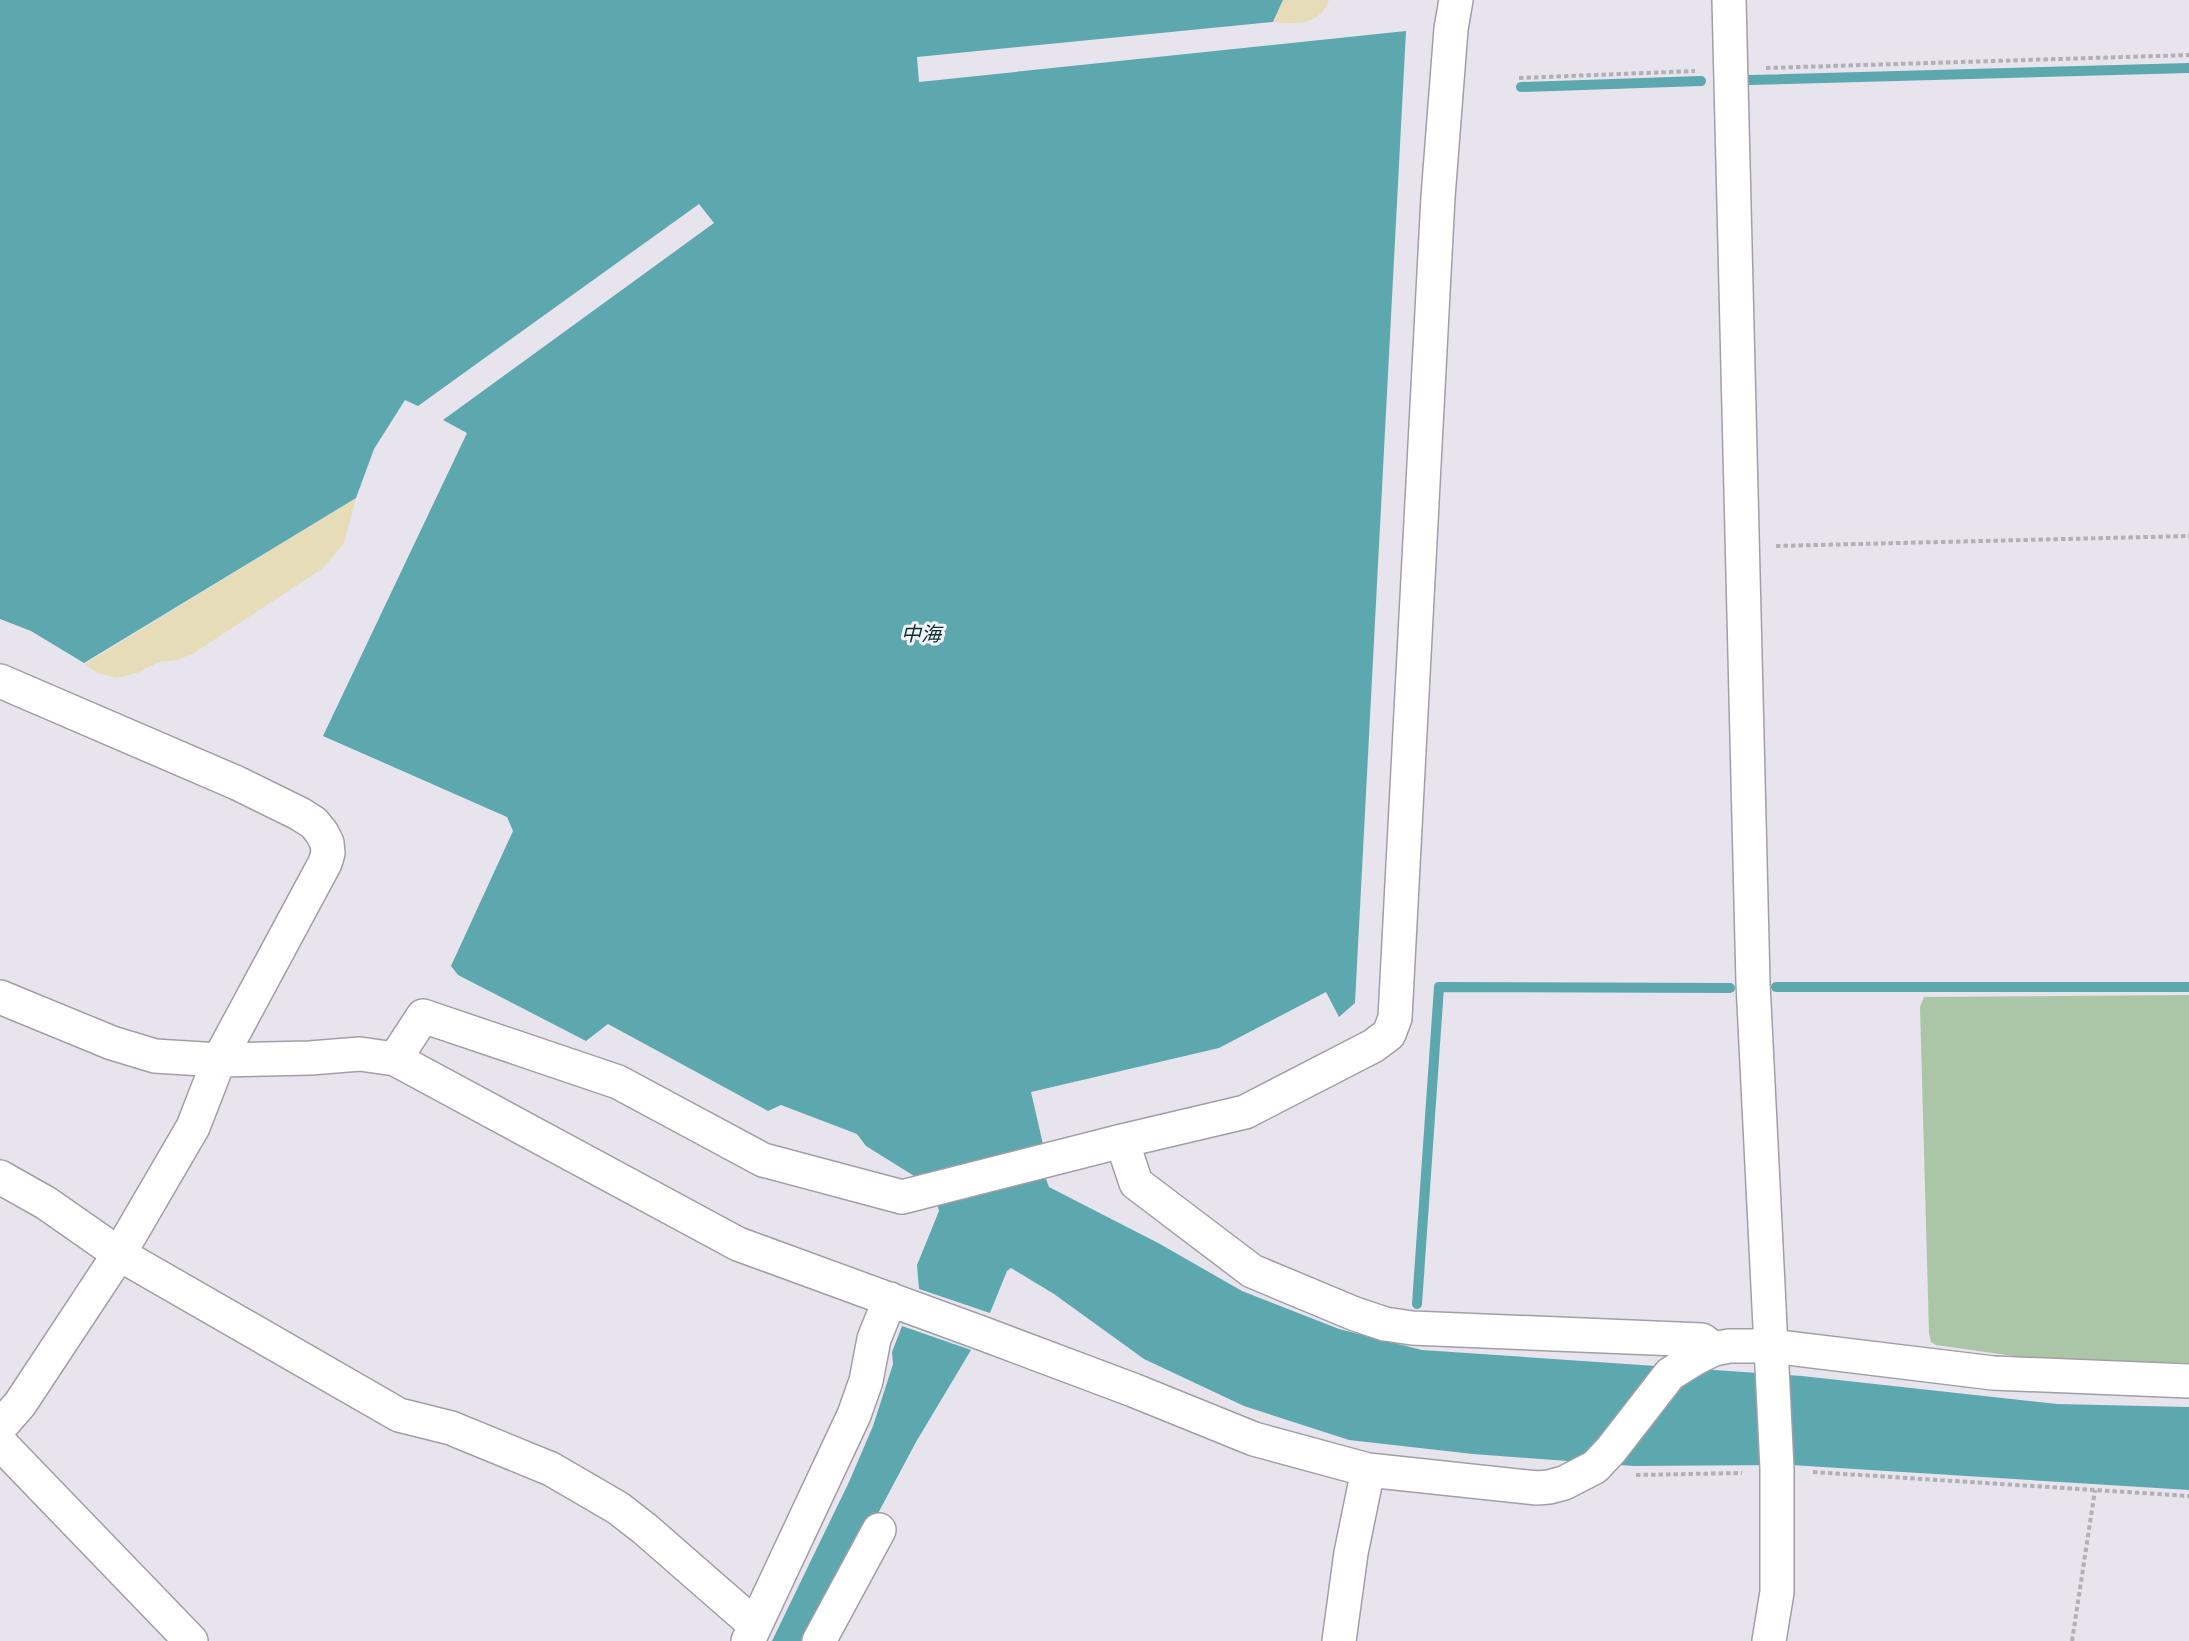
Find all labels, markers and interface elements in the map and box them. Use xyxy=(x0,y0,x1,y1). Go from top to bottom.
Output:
water label: 中海 xyxy=(901,618,944,649)

